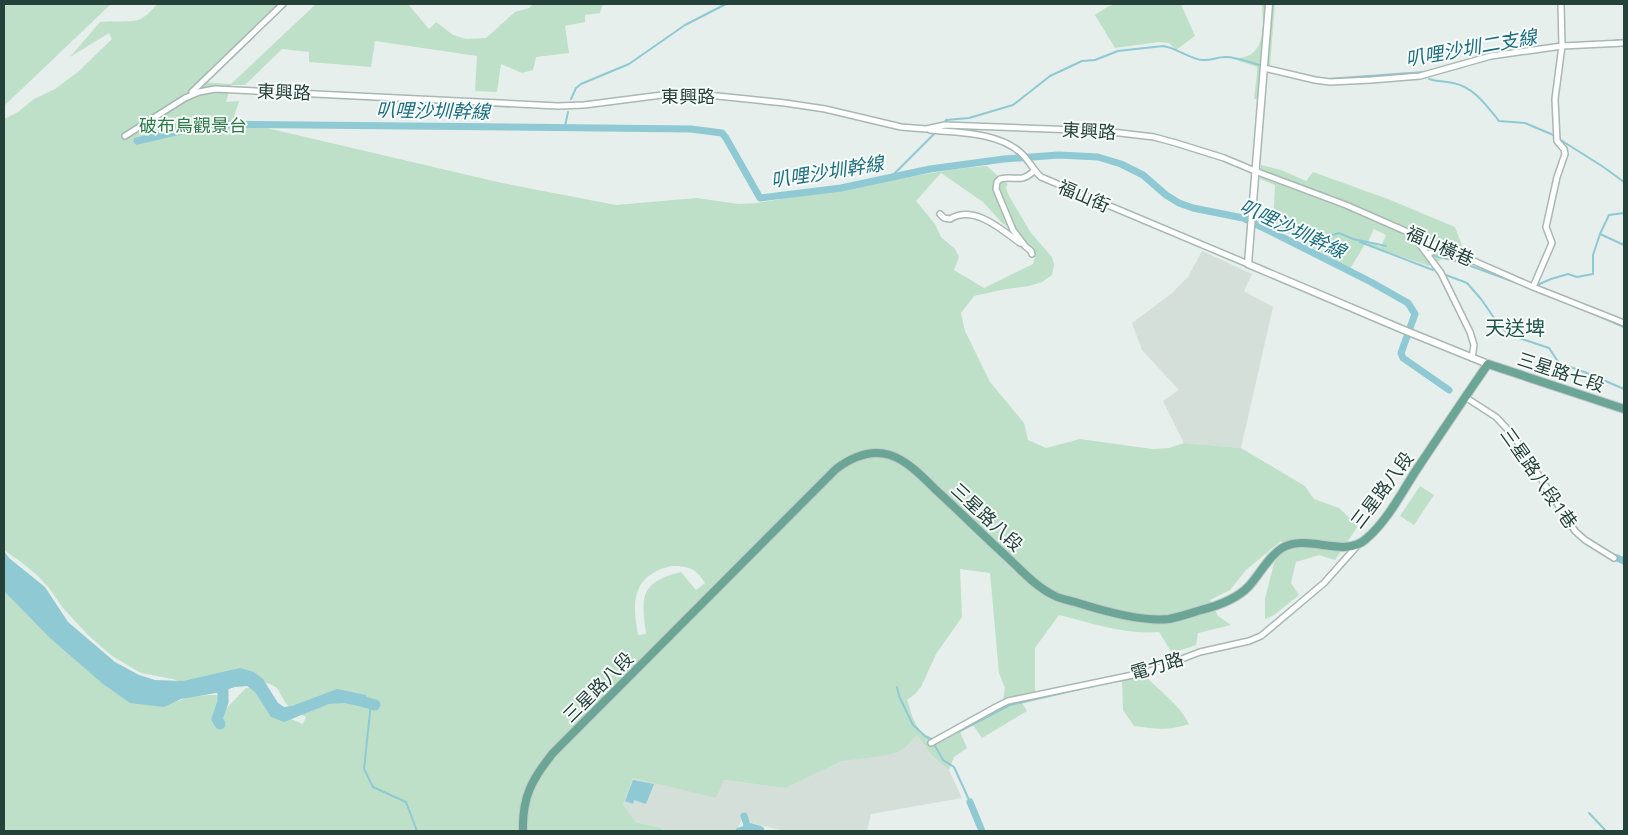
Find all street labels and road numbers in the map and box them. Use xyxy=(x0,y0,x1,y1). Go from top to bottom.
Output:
street label: 東興路 xyxy=(257,78,311,106)
street label: 東興路 xyxy=(661,83,715,110)
street label: 東興路 xyxy=(1061,116,1117,146)
street label: 福山街 xyxy=(1054,173,1114,219)
street label: 福山橫巷 xyxy=(1402,219,1478,273)
street label: 三星路七段 xyxy=(1514,345,1608,399)
street label: 三星路八段1巷 xyxy=(1494,422,1584,534)
street label: 三星路八段 xyxy=(1344,446,1420,534)
street label: 三星路八段 xyxy=(945,476,1029,558)
street label: 電力路 xyxy=(1127,645,1187,687)
street label: 三星路八段 xyxy=(557,646,639,728)

